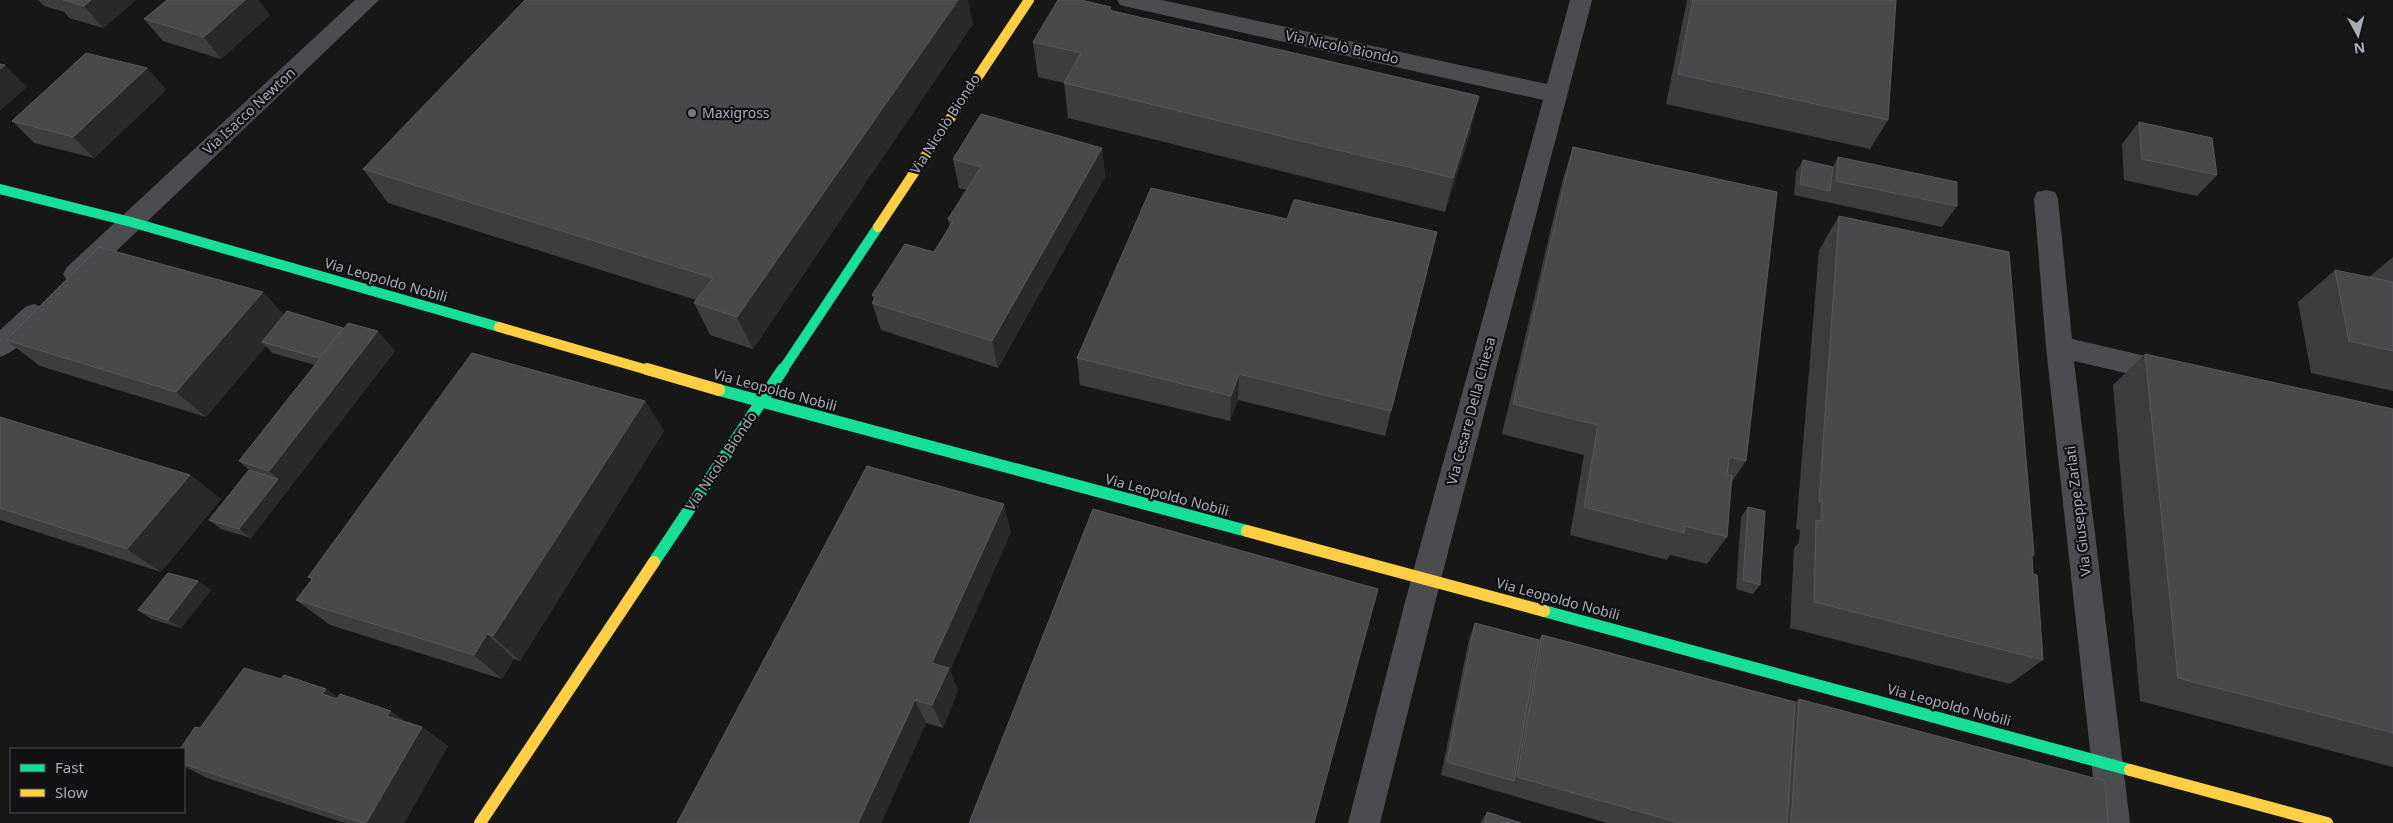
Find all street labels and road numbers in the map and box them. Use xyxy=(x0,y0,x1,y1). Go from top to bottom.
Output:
street label: Via Nicolò Biondo xyxy=(1284,25,1401,68)
street label: Via Isacco Newton xyxy=(198,63,299,158)
street label: Via Nicolò Biondo xyxy=(905,70,984,177)
street label: Via Leopoldo Nobili xyxy=(322,253,450,306)
street label: Via Cesare Della Chiesa xyxy=(1442,335,1499,487)
street label: Via Leopoldo Nobili xyxy=(711,364,839,415)
street label: Via Nicolò Biondo xyxy=(680,407,761,514)
street label: Via Giuseppe Zarlati xyxy=(2060,445,2095,577)
street label: Via Leopoldo Nobili xyxy=(1103,469,1231,520)
street label: Via Leopoldo Nobili xyxy=(1494,573,1622,624)
street label: Via Leopoldo Nobili xyxy=(1885,679,2013,730)

